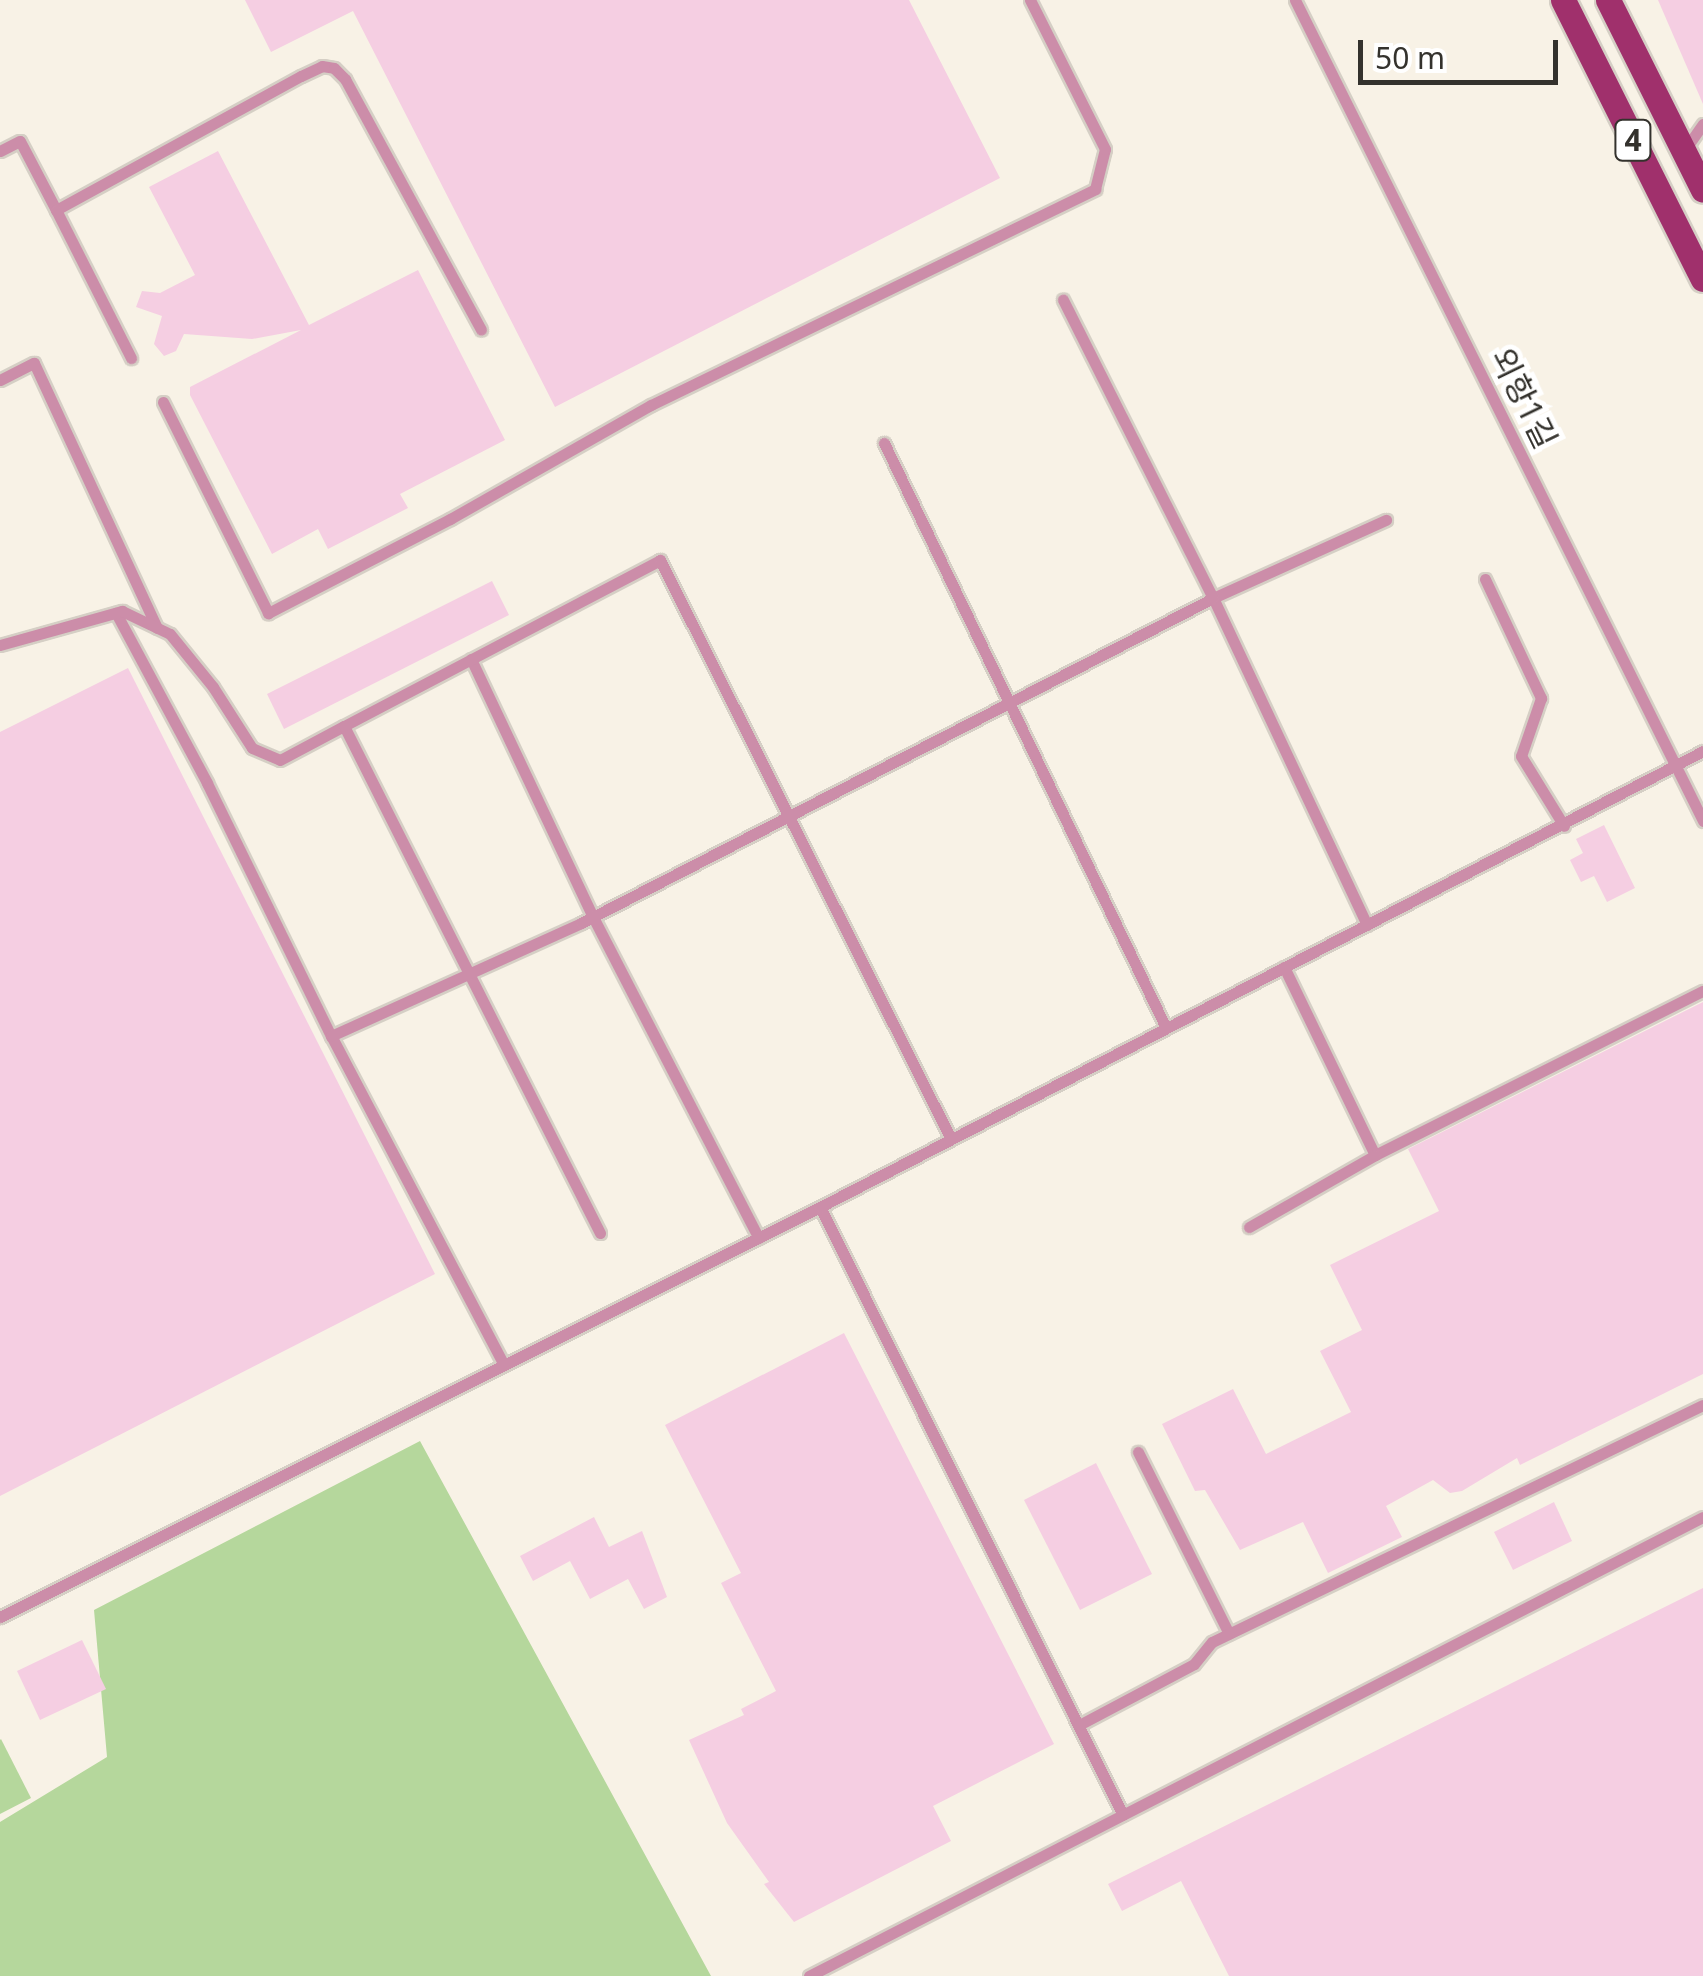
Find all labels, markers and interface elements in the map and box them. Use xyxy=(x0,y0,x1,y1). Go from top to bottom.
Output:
scale bar xyxy=(1363,20,1563,82)
text: 50 m xyxy=(1375,37,1445,78)
road number: 4 xyxy=(1613,115,1653,165)
street label: 외항1길 xyxy=(1483,342,1565,454)

